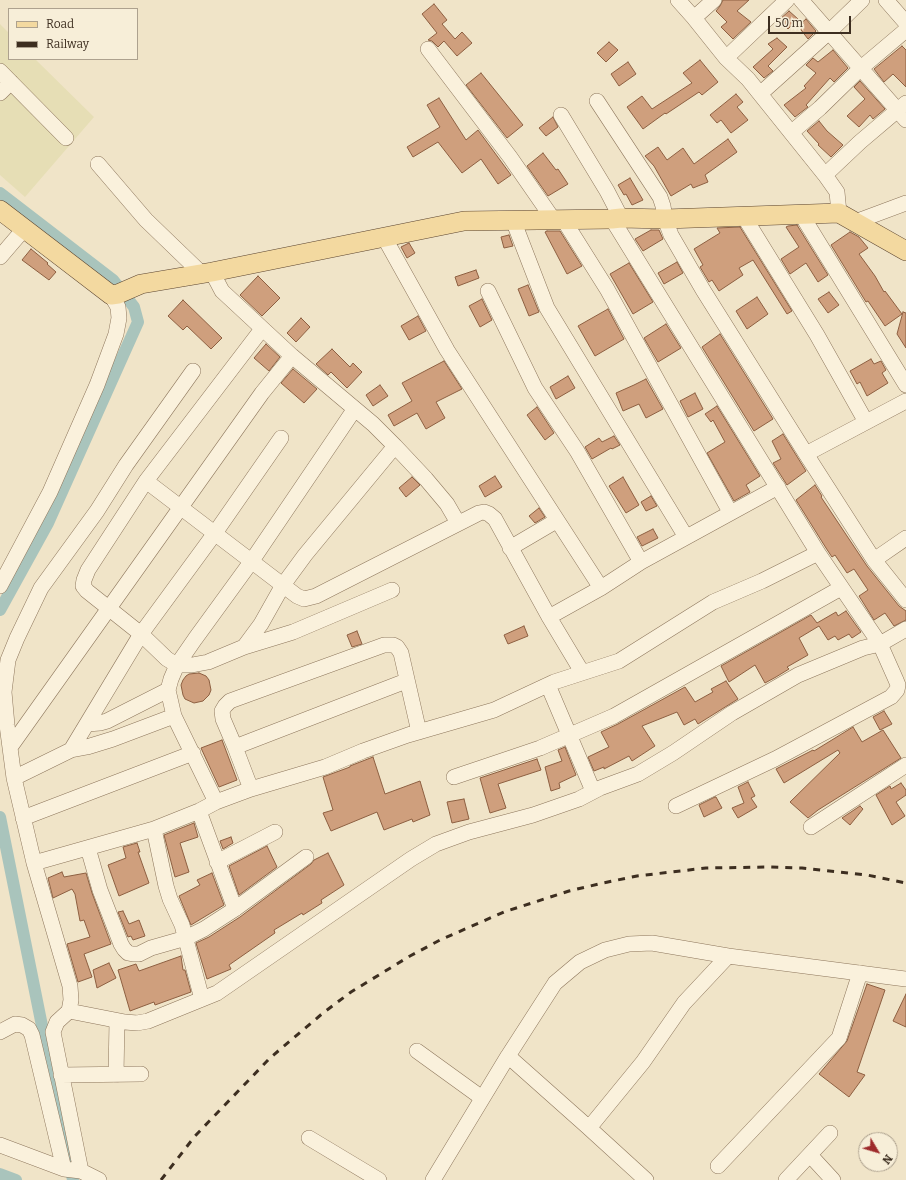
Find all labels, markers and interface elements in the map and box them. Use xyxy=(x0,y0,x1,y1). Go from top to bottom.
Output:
legend xyxy=(8,8,138,60)
scale bar xyxy=(770,8,853,34)
text: 50 m xyxy=(775,16,803,30)
text: Road xyxy=(46,17,74,31)
text: Railway xyxy=(46,37,89,51)
north arrow xyxy=(858,1132,898,1172)
text: N xyxy=(879,1152,895,1166)

